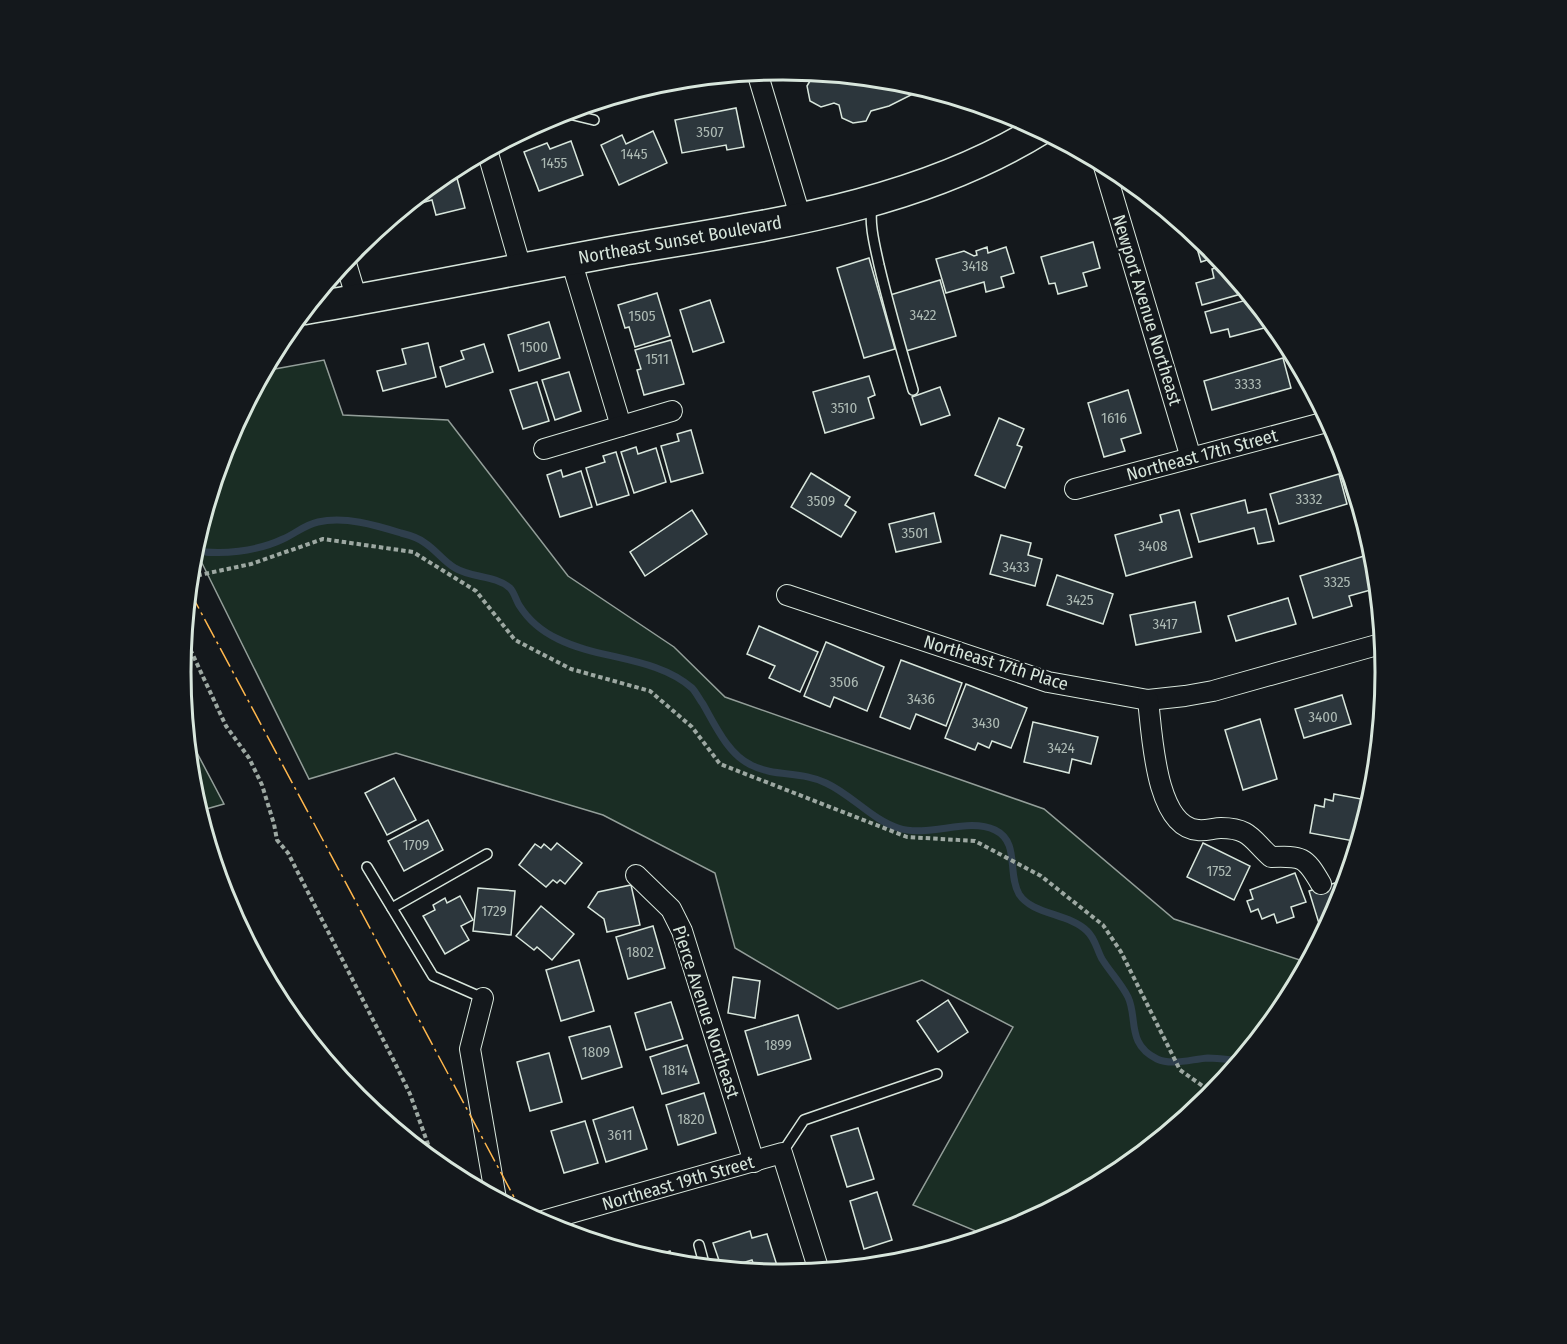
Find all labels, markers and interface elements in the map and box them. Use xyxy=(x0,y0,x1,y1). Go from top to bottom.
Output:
house number: 3507 xyxy=(696,123,724,141)
house number: 1445 xyxy=(620,145,648,163)
house number: 1455 xyxy=(541,154,567,172)
street label: Northeast Sunset Boulevard xyxy=(577,211,783,269)
street label: Newport Avenue Northeast xyxy=(1107,212,1187,408)
house number: 3418 xyxy=(962,257,988,275)
house number: 3422 xyxy=(910,306,937,324)
house number: 1505 xyxy=(628,307,656,325)
house number: 1500 xyxy=(520,338,548,356)
house number: 1511 xyxy=(645,350,669,368)
house number: 3333 xyxy=(1234,375,1262,393)
house number: 3510 xyxy=(831,399,857,417)
house number: 1616 xyxy=(1101,409,1127,427)
street label: Northeast 17th Street xyxy=(1124,424,1280,486)
house number: 3332 xyxy=(1296,490,1323,508)
house number: 3509 xyxy=(807,492,835,510)
house number: 3501 xyxy=(902,524,928,542)
house number: 3408 xyxy=(1138,537,1168,555)
house number: 3433 xyxy=(1002,558,1030,576)
house number: 3325 xyxy=(1324,573,1351,591)
house number: 3425 xyxy=(1066,591,1094,609)
house number: 3417 xyxy=(1152,615,1178,633)
street label: Northeast 17th Place xyxy=(921,631,1071,696)
house number: 3506 xyxy=(830,673,858,691)
house number: 3436 xyxy=(907,690,935,708)
house number: 3400 xyxy=(1308,708,1338,726)
house number: 3430 xyxy=(972,714,1000,732)
house number: 3424 xyxy=(1047,739,1075,757)
house number: 1709 xyxy=(403,836,429,854)
house number: 1752 xyxy=(1206,862,1232,880)
house number: 1729 xyxy=(481,902,507,920)
street label: Pierce Avenue Northeast xyxy=(668,923,744,1101)
house number: 1802 xyxy=(626,943,654,961)
house number: 1899 xyxy=(764,1036,792,1054)
house number: 1809 xyxy=(582,1043,610,1061)
house number: 1814 xyxy=(662,1061,688,1079)
house number: 1820 xyxy=(677,1110,705,1128)
house number: 3611 xyxy=(607,1126,633,1144)
street label: Northeast 19th Street xyxy=(600,1151,757,1215)

